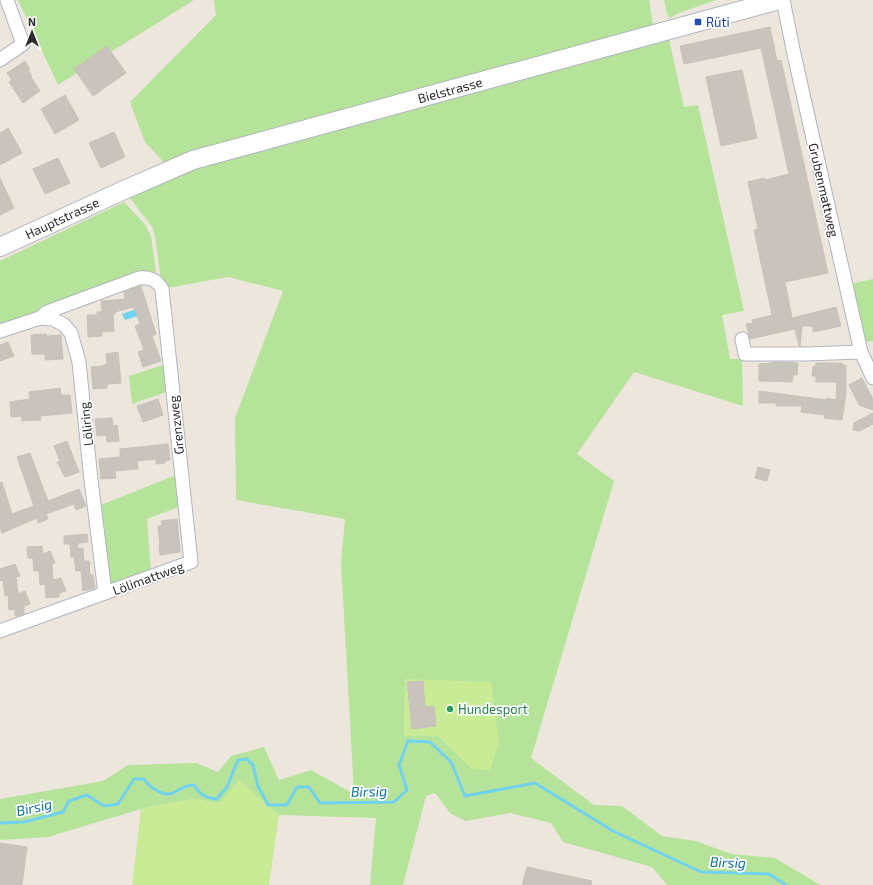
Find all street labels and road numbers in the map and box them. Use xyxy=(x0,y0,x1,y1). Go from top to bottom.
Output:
street label: Bielstrasse xyxy=(416,74,484,106)
street label: Grubenmattweg xyxy=(805,141,843,239)
street label: Hauptstrasse xyxy=(22,194,102,242)
street label: Grenzweg xyxy=(165,395,187,455)
street label: Löliring xyxy=(76,401,96,447)
street label: Lölimattweg xyxy=(110,558,186,598)

